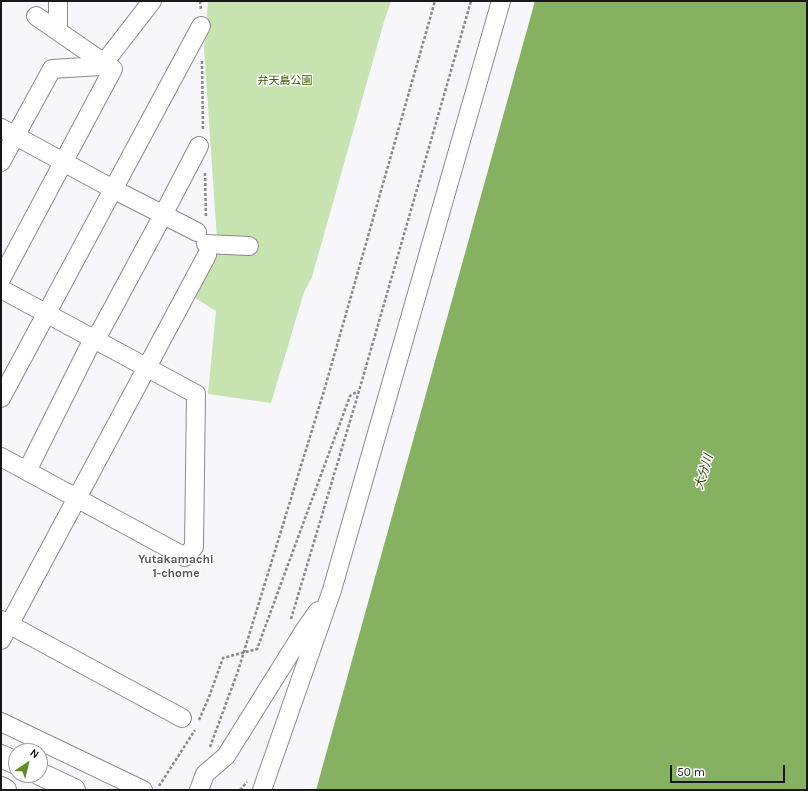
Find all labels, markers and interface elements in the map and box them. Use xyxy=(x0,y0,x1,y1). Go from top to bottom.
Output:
park label: 弁天島公園 xyxy=(258,74,312,88)
water label: 大分川 xyxy=(692,453,716,491)
district label: Yutakamachi 1-chome xyxy=(138,553,214,581)
north arrow xyxy=(8,743,48,783)
text: N xyxy=(28,746,42,761)
scale bar xyxy=(672,757,787,783)
text: 50 m xyxy=(677,765,705,779)

